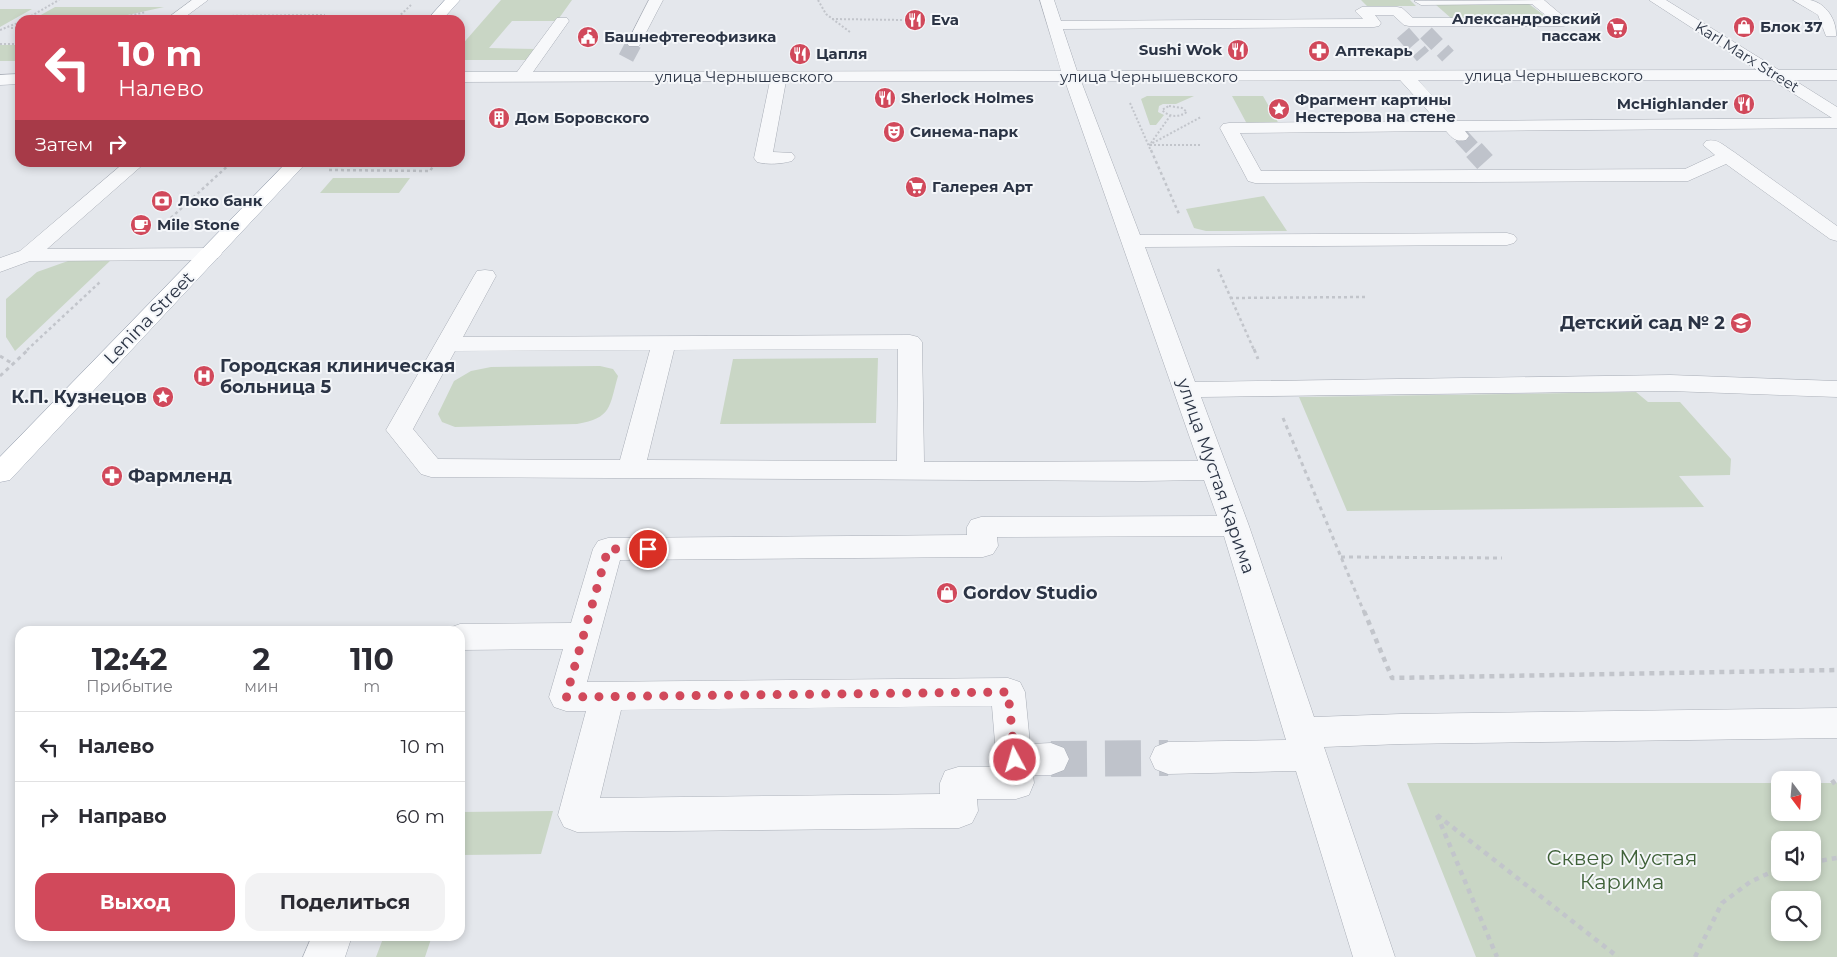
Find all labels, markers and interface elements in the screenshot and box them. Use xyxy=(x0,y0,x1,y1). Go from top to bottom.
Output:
restaurant icon: Eva xyxy=(903,8,927,32)
place label: Александровский пассаж xyxy=(1452,9,1601,45)
place label: Eva xyxy=(931,10,959,29)
shop icon: Блок 37 xyxy=(1732,15,1756,39)
supermarket icon: Александровский пассаж xyxy=(1605,16,1629,40)
street label: Karl Marx Street xyxy=(1692,17,1803,96)
place label: Блок 37 xyxy=(1760,17,1823,36)
public building icon: Башнефтегеофизика xyxy=(576,25,600,49)
place label: Башнефтегеофизика xyxy=(604,27,776,46)
text: 10 m xyxy=(118,32,202,75)
icon: left xyxy=(35,35,100,100)
restaurant icon: Sushi Wok xyxy=(1226,38,1250,62)
pharmacy icon: Аптекарь xyxy=(1307,39,1331,63)
place label: Sushi Wok xyxy=(1139,40,1222,59)
place label: Аптекарь xyxy=(1335,41,1413,60)
restaurant icon: Цапля xyxy=(788,42,812,66)
place label: Цапля xyxy=(816,44,867,63)
street label: улица Чернышевского xyxy=(1464,66,1643,85)
street label: улица Чернышевского xyxy=(654,67,833,86)
street label: улица Чернышевского xyxy=(1059,67,1238,86)
text: Налево xyxy=(118,75,204,102)
restaurant icon: Sherlock Holmes xyxy=(873,86,897,110)
place label: Sherlock Holmes xyxy=(901,88,1034,107)
place label: Фрагмент картины Нестерова на стене xyxy=(1295,90,1456,126)
restaurant icon: McHighlander xyxy=(1732,92,1756,116)
place label: McHighlander xyxy=(1617,94,1729,113)
place icon: Фрагмент картины Нестерова на стене xyxy=(1267,97,1291,121)
building icon: Дом Боровского xyxy=(487,106,511,130)
place label: Дом Боровского xyxy=(515,108,650,127)
theatre icon: Синема-парк xyxy=(882,120,906,144)
place label: Синема-парк xyxy=(910,122,1018,141)
icon: right xyxy=(103,130,131,158)
text: Затем xyxy=(35,133,93,156)
supermarket icon: Галерея Арт xyxy=(904,175,928,199)
place label: Галерея Арт xyxy=(932,177,1033,196)
bank icon: Локо банк xyxy=(150,189,174,213)
place label: Локо банк xyxy=(178,191,263,210)
cafe icon: Mile Stone xyxy=(129,213,153,237)
place label: Mile Stone xyxy=(157,215,240,234)
street label: Lenina Street xyxy=(99,267,199,369)
school or university icon: Детский сад № 2 xyxy=(1729,311,1753,335)
place label: Детский сад № 2 xyxy=(1560,312,1725,334)
place label: Городская клиническая больница 5 xyxy=(220,355,455,398)
hospital icon: Городская клиническая больница 5 xyxy=(192,364,216,388)
street label: улица Мустая Карима xyxy=(1172,375,1260,576)
place icon: К.П. Кузнецов xyxy=(151,385,175,409)
place label: К.П. Кузнецов xyxy=(11,386,147,408)
pharmacy icon: Фармленд xyxy=(100,464,124,488)
place label: Фармленд xyxy=(128,465,232,487)
pin xyxy=(627,528,669,570)
icon: arrive xyxy=(634,535,662,563)
shop icon: Gordov Studio xyxy=(935,581,959,605)
place label: Gordov Studio xyxy=(963,582,1098,604)
text: 12:42 xyxy=(92,641,167,678)
text: 2 xyxy=(253,641,270,678)
text: 110 xyxy=(350,641,394,678)
text: Прибытие xyxy=(86,677,173,696)
text: мин xyxy=(244,677,279,696)
text: m xyxy=(363,677,380,696)
icon: left xyxy=(35,733,63,761)
position arrow xyxy=(988,733,1040,785)
text: Налево xyxy=(78,735,154,758)
text: 10 m xyxy=(400,735,445,758)
north arrow xyxy=(1771,771,1821,821)
map controls xyxy=(1771,771,1821,941)
icon: right xyxy=(35,803,63,831)
text: Направо xyxy=(78,805,167,828)
text: 60 m xyxy=(396,805,445,828)
button: sound xyxy=(1771,831,1821,881)
park label: Сквер Мустая Карима xyxy=(1546,845,1698,894)
button: Выход xyxy=(35,873,235,931)
button: Поделиться xyxy=(245,873,445,931)
button: search xyxy=(1771,891,1821,941)

